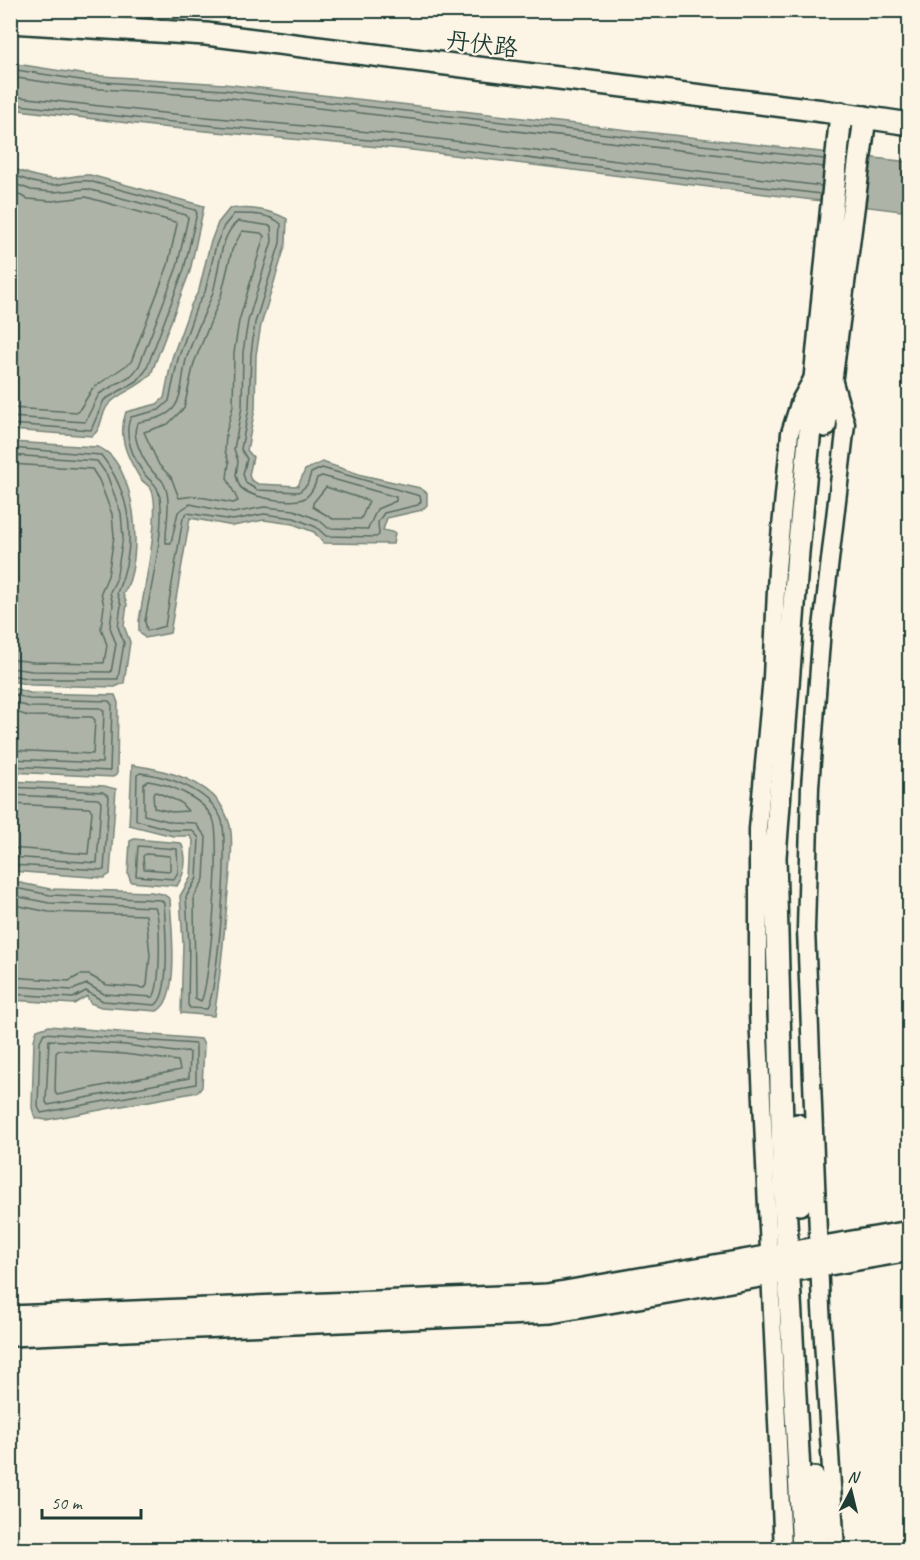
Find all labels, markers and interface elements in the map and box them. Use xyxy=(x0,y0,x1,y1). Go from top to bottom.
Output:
street label: 丹伏路 xyxy=(444,25,520,63)
north arrow xyxy=(821,1461,881,1521)
text: N xyxy=(847,1467,862,1488)
scale bar xyxy=(42,1482,141,1520)
text: 50 m xyxy=(51,1492,84,1514)

